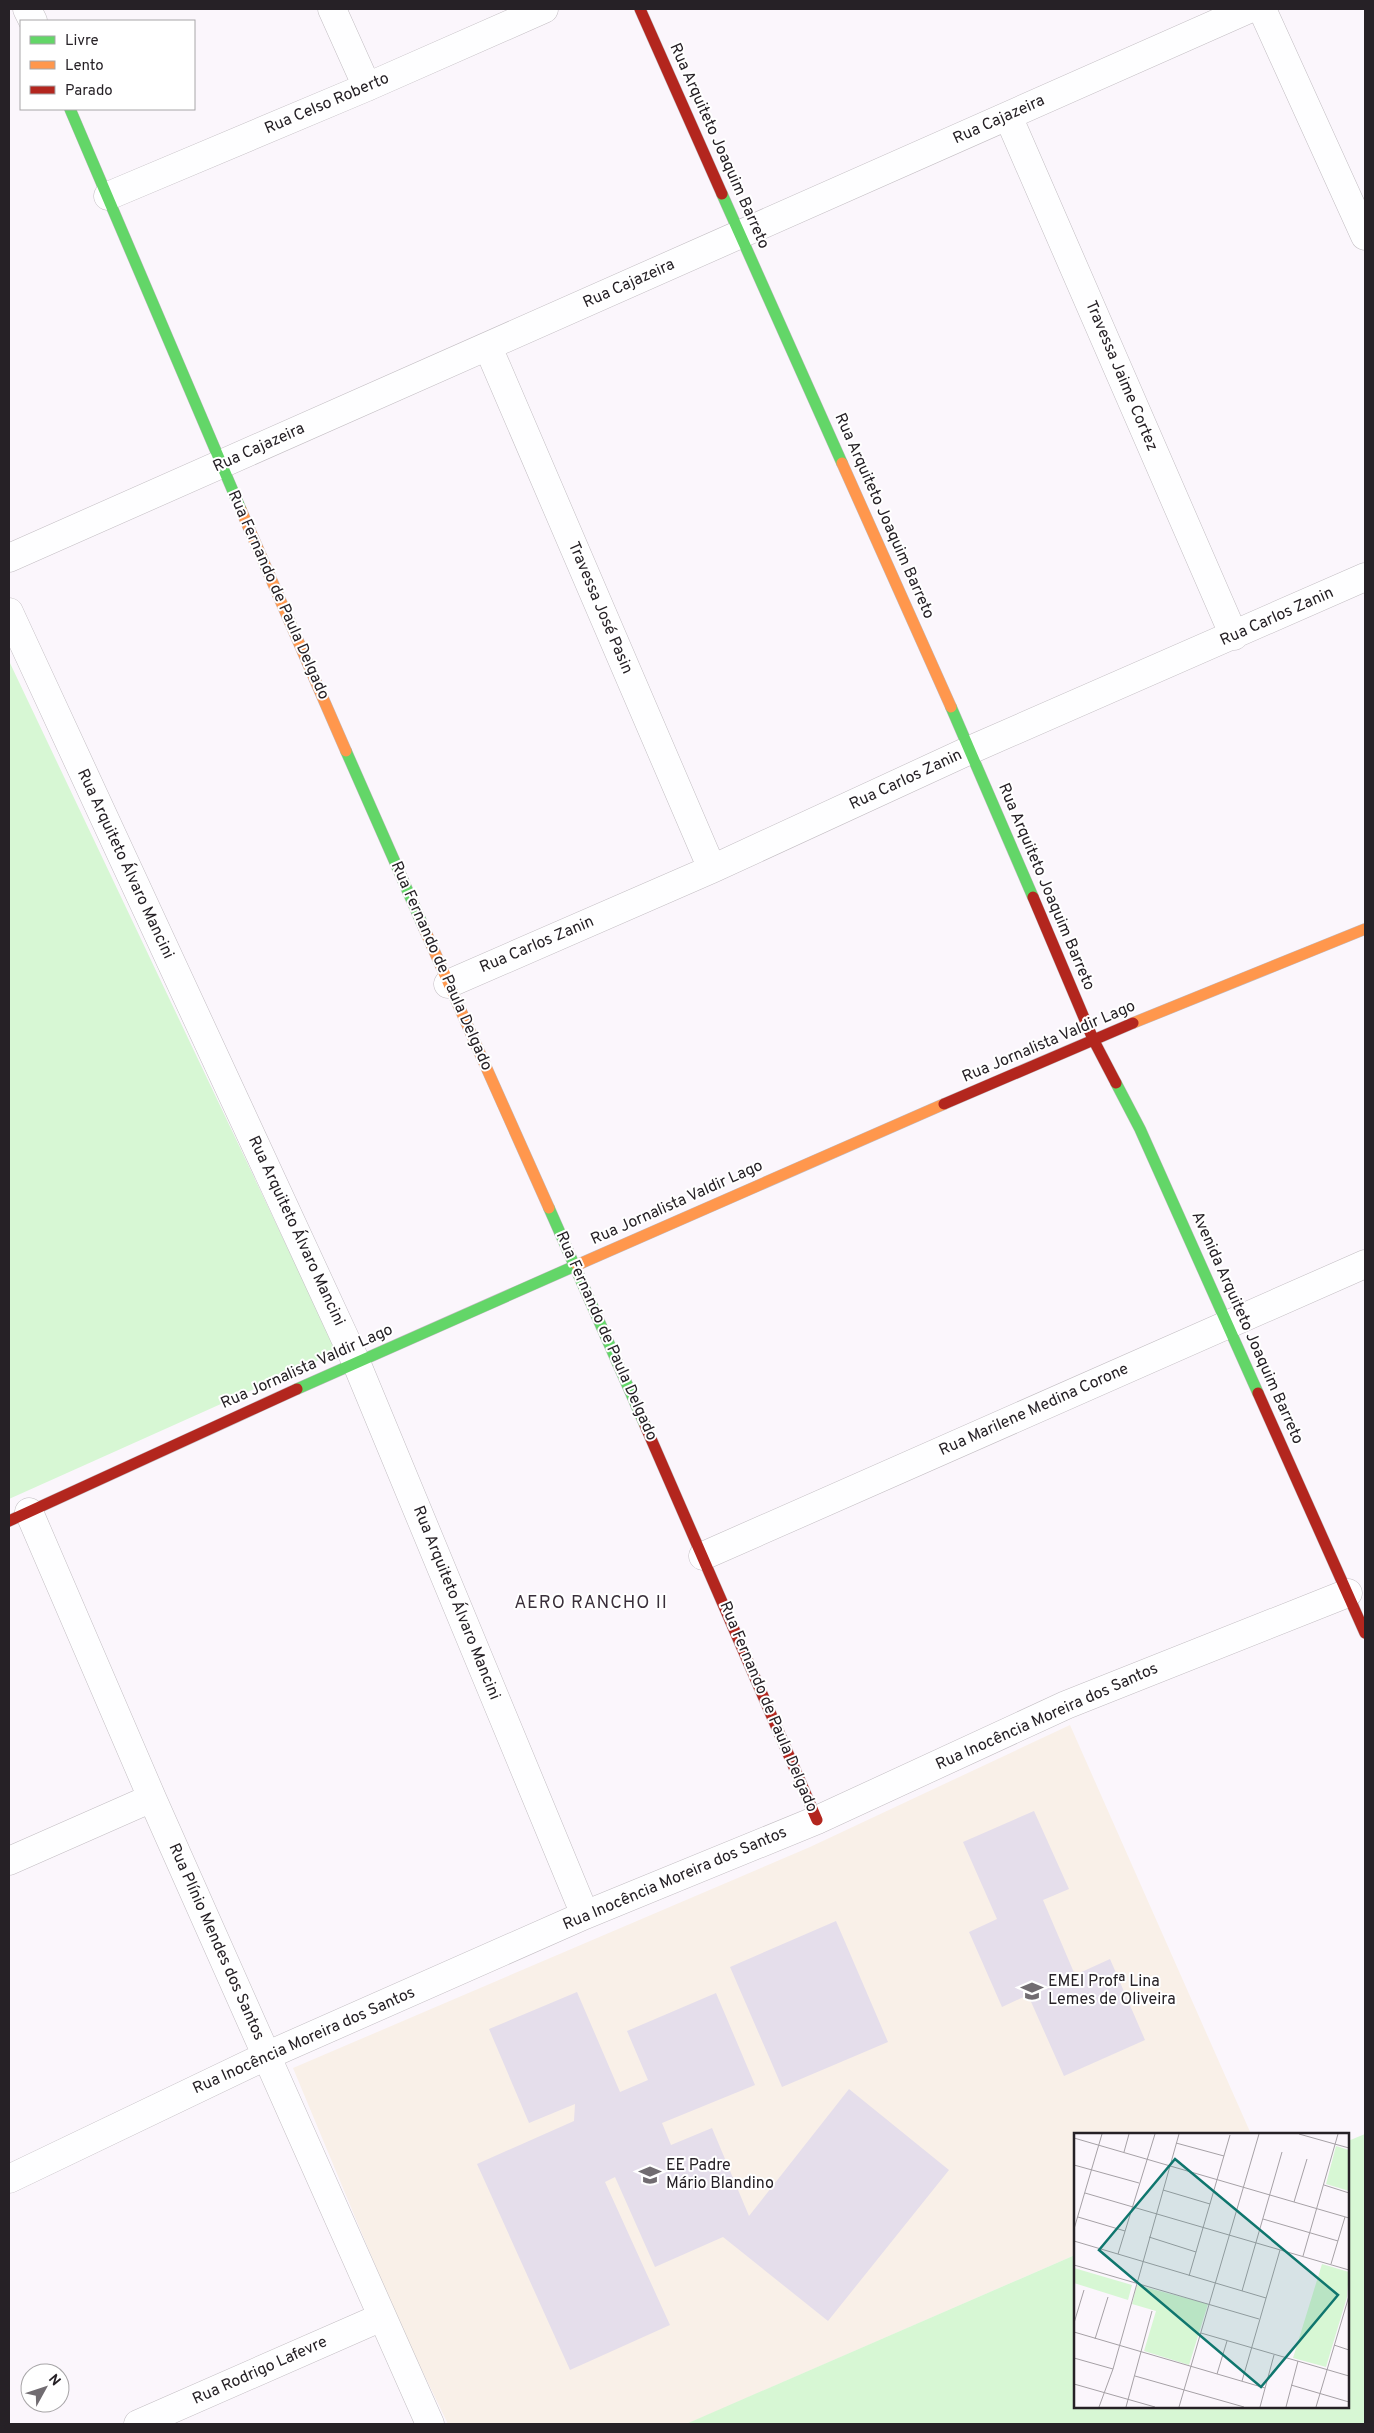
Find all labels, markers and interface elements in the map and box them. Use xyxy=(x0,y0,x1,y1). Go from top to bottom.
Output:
legend xyxy=(20,20,195,110)
text: Livre xyxy=(65,32,99,51)
street label: Rua Arquiteto Joaquim Barreto xyxy=(664,40,774,252)
text: Lento xyxy=(65,57,104,76)
street label: Rua Celso Roberto xyxy=(262,69,392,139)
text: Parado xyxy=(65,82,113,101)
street label: Rua Cajazeira xyxy=(950,91,1048,149)
street label: Rua Cajazeira xyxy=(580,255,678,313)
street label: Travessa Jaime Cortez xyxy=(1080,298,1162,454)
street label: Rua Arquiteto Joaquim Barreto xyxy=(829,410,939,622)
street label: Rua Cajazeira xyxy=(210,419,308,477)
street label: Rua Fernando de Paula Delgado xyxy=(223,487,333,703)
street label: Travessa José Pasin xyxy=(563,539,637,677)
street label: Rua Carlos Zanin xyxy=(1217,583,1337,651)
street label: Rua Carlos Zanin xyxy=(846,745,966,815)
street label: Rua Arquiteto Álvaro Mancini xyxy=(72,765,180,962)
street label: Rua Arquiteto Joaquim Barreto xyxy=(993,780,1099,994)
street label: Rua Fernando de Paula Delgado xyxy=(386,858,496,1074)
street label: Rua Carlos Zanin xyxy=(477,912,597,978)
street label: Rua Jornalista Valdir Lago xyxy=(959,996,1139,1088)
street label: Rua Arquiteto Álvaro Mancini xyxy=(243,1132,351,1329)
street label: Rua Jornalista Valdir Lago xyxy=(588,1156,766,1250)
street label: Avenida Arquiteto Joaquim Barreto xyxy=(1186,1209,1308,1448)
street label: Rua Fernando de Paula Delgado xyxy=(551,1228,661,1444)
street label: Rua Jornalista Valdir Lago xyxy=(218,1320,396,1414)
street label: Rua Marilene Medina Corone xyxy=(936,1359,1132,1461)
street label: Rua Arquiteto Álvaro Mancini xyxy=(408,1502,506,1703)
district label: AERO RANCHO II xyxy=(514,1592,668,1615)
street label: Rua Fernando de Paula Delgado xyxy=(714,1599,822,1816)
street label: Rua Inocência Moreira dos Santos xyxy=(933,1659,1161,1775)
street label: Rua Inocência Moreira dos Santos xyxy=(560,1823,790,1935)
street label: Rua Plínio Mendes dos Santos xyxy=(163,1840,269,2044)
place label: EMEI Profª Lina Lemes de Oliveira xyxy=(1048,1972,1176,2010)
school or university icon: EMEI Profª Lina Lemes de Oliveira xyxy=(1019,1978,1045,2004)
street label: Rua Inocência Moreira dos Santos xyxy=(190,1983,418,2099)
inset map xyxy=(1074,2133,1349,2408)
place label: EE Padre Mário Blandino xyxy=(666,2156,774,2194)
school or university icon: EE Padre Mário Blandino xyxy=(637,2162,663,2188)
street label: Rua Rodrigo Lafevre xyxy=(190,2332,330,2410)
north arrow xyxy=(20,2363,70,2413)
text: N xyxy=(44,2371,64,2390)

